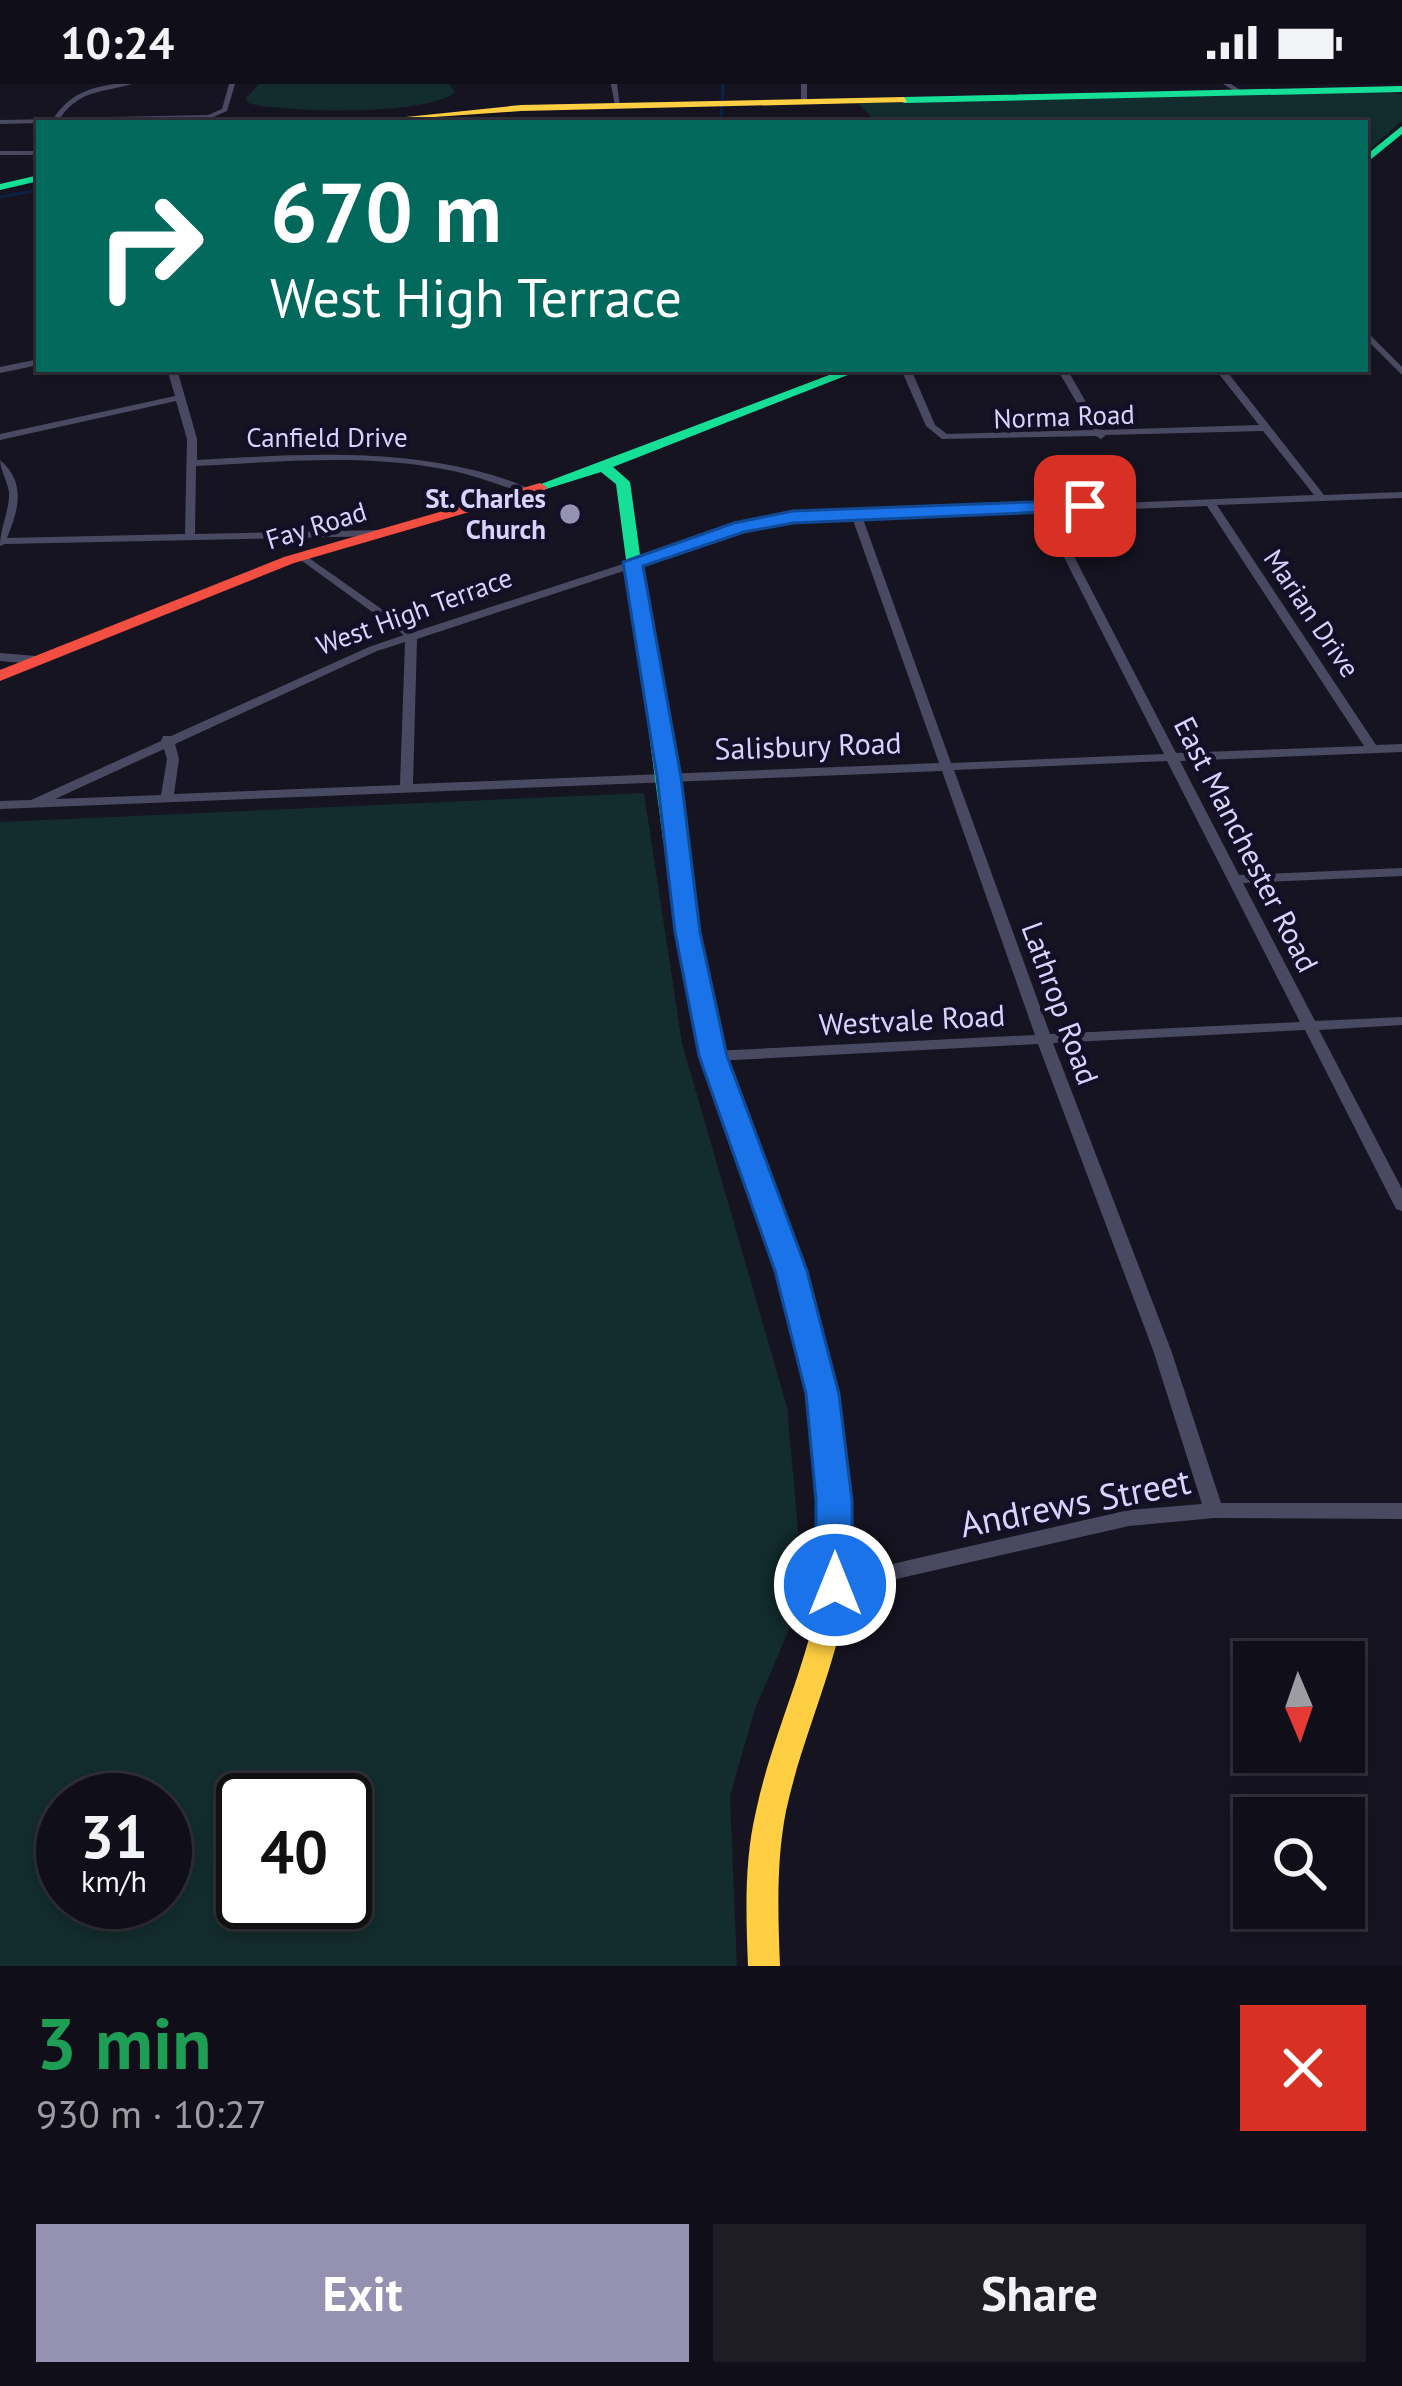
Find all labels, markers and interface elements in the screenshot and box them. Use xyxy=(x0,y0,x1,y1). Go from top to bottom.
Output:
text: 10:24 xyxy=(60,13,174,71)
text: 670 m xyxy=(270,156,502,265)
icon: right xyxy=(72,168,228,324)
text: West High Terrace xyxy=(270,262,682,332)
street label: Norma Road xyxy=(993,397,1135,435)
street label: Canfield Drive xyxy=(246,420,408,454)
pin xyxy=(1034,455,1136,557)
icon: arrive xyxy=(1052,473,1118,539)
place label: St. Charles Church xyxy=(425,481,546,546)
street label: Fay Road xyxy=(262,494,370,556)
marker: St. Charles Church xyxy=(557,501,583,527)
street label: Marian Drive xyxy=(1257,543,1367,683)
street label: West High Terrace xyxy=(311,560,517,662)
street label: East Manchester Road xyxy=(1166,710,1328,978)
street label: Salisbury Road xyxy=(714,722,902,768)
street label: Lathrop Road xyxy=(1014,916,1108,1090)
street label: Westvale Road xyxy=(818,995,1006,1043)
street label: Andrews Street xyxy=(956,1457,1194,1547)
position arrow xyxy=(772,1522,898,1648)
north arrow xyxy=(1233,1641,1365,1773)
map controls xyxy=(1233,1641,1365,1929)
speed limit sign: 40 xyxy=(216,1773,372,1929)
text: 31 xyxy=(80,1797,148,1875)
button: search xyxy=(1233,1797,1365,1929)
text: km/h xyxy=(81,1861,147,1900)
text: 3 min xyxy=(36,1996,212,2089)
button: close xyxy=(1240,2005,1366,2131)
text: 930 m · 10:27 xyxy=(36,2088,267,2139)
button: Exit xyxy=(36,2224,689,2362)
button: Share xyxy=(713,2224,1366,2362)

